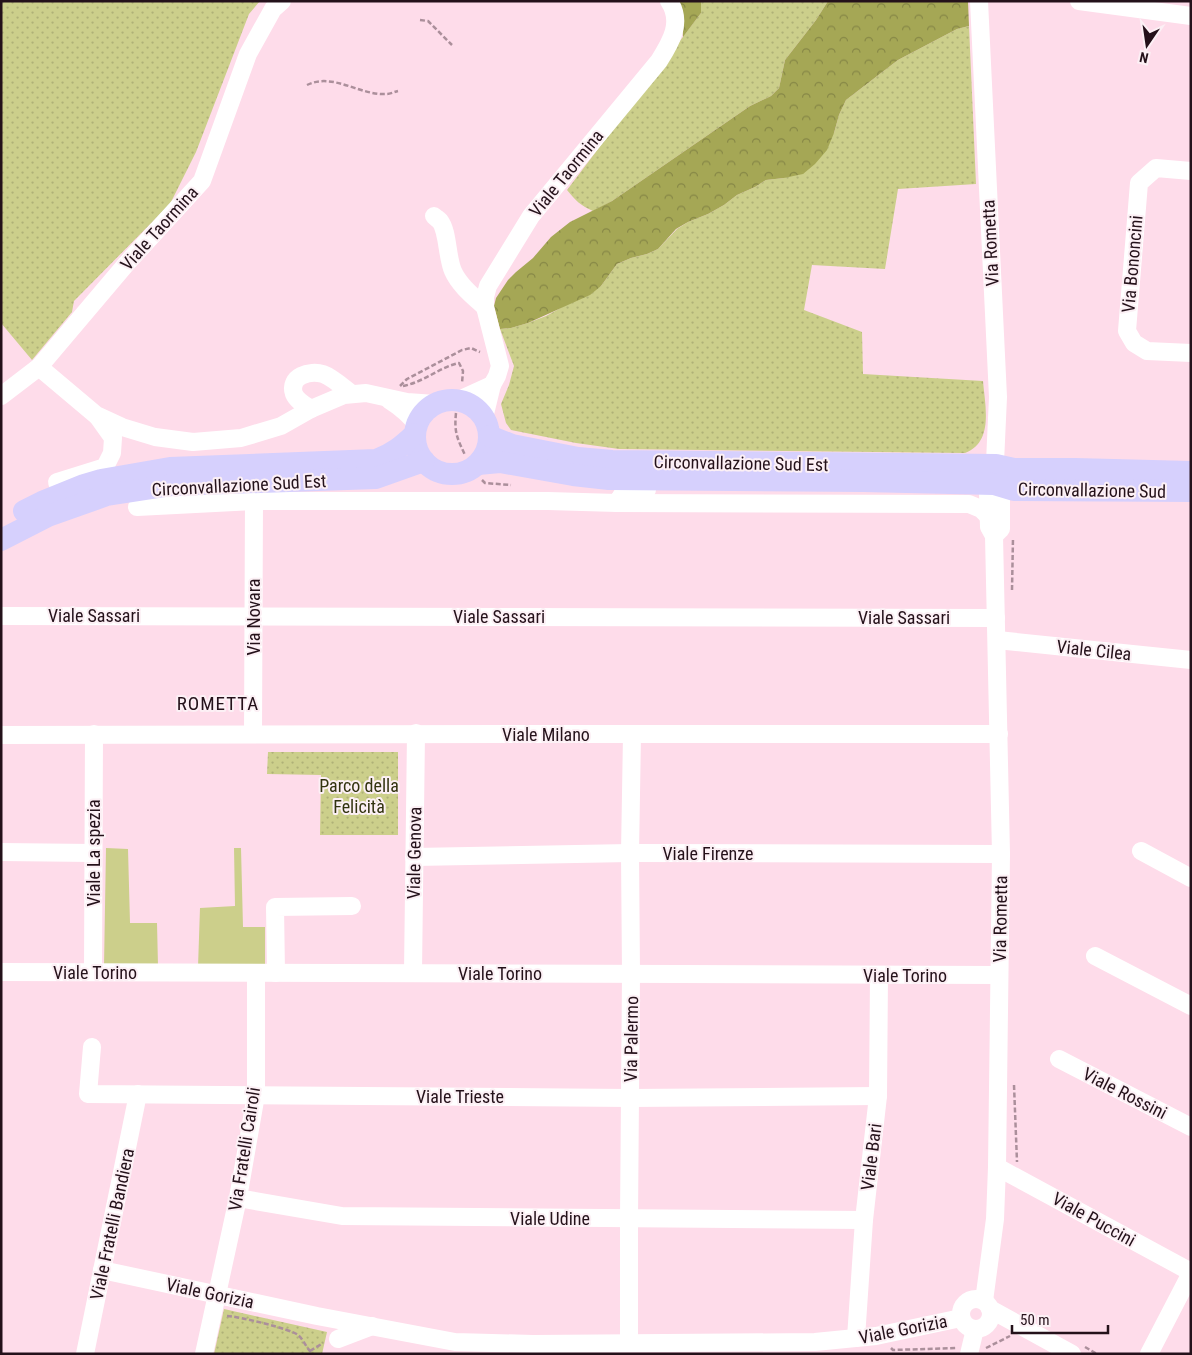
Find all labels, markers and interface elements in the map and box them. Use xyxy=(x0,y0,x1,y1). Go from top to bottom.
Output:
north arrow xyxy=(1122,20,1172,70)
text: N xyxy=(1138,49,1150,66)
street label: Viale Taormina xyxy=(525,125,607,221)
street label: Viale Taormina xyxy=(116,182,202,274)
street label: Via Rometta xyxy=(977,199,1003,287)
street label: Via Bononcini xyxy=(1117,214,1147,314)
street label: Circonvallazione Sud Est xyxy=(653,451,829,475)
street label: Circonvallazione Sud Est xyxy=(151,470,327,500)
street label: Circonvallazione Sud xyxy=(1018,478,1166,502)
street label: Via Novara xyxy=(243,579,264,655)
street label: Viale Sassari xyxy=(48,605,140,626)
street label: Viale Sassari xyxy=(453,606,545,627)
street label: Viale Sassari xyxy=(858,607,950,628)
street label: Viale Cilea xyxy=(1056,636,1132,664)
district label: ROMETTA xyxy=(177,692,259,715)
street label: Viale Milano xyxy=(502,724,590,745)
park label: Parco della Felicità xyxy=(319,775,399,817)
street label: Viale La spezia xyxy=(83,799,104,907)
street label: Viale Genova xyxy=(403,807,425,899)
street label: Viale Firenze xyxy=(662,843,754,864)
street label: Via Rometta xyxy=(989,875,1011,963)
street label: Viale Torino xyxy=(53,962,137,983)
street label: Viale Torino xyxy=(458,963,542,984)
street label: Viale Torino xyxy=(863,965,947,986)
street label: Via Palermo xyxy=(620,996,642,1082)
street label: Viale Rossini xyxy=(1079,1063,1171,1123)
street label: Via Fratelli Cairoli xyxy=(224,1086,264,1212)
street label: Viale Trieste xyxy=(416,1086,504,1107)
street label: Viale Bari xyxy=(856,1122,886,1192)
street label: Viale Fratelli Bandiera xyxy=(86,1146,138,1302)
street label: Viale Puccini xyxy=(1049,1188,1139,1250)
street label: Viale Udine xyxy=(510,1208,590,1229)
street label: Viale Gorizia xyxy=(164,1273,256,1313)
scale bar xyxy=(1012,1302,1108,1334)
street label: Viale Gorizia xyxy=(857,1310,949,1348)
text: 50 m xyxy=(1020,1311,1050,1329)

